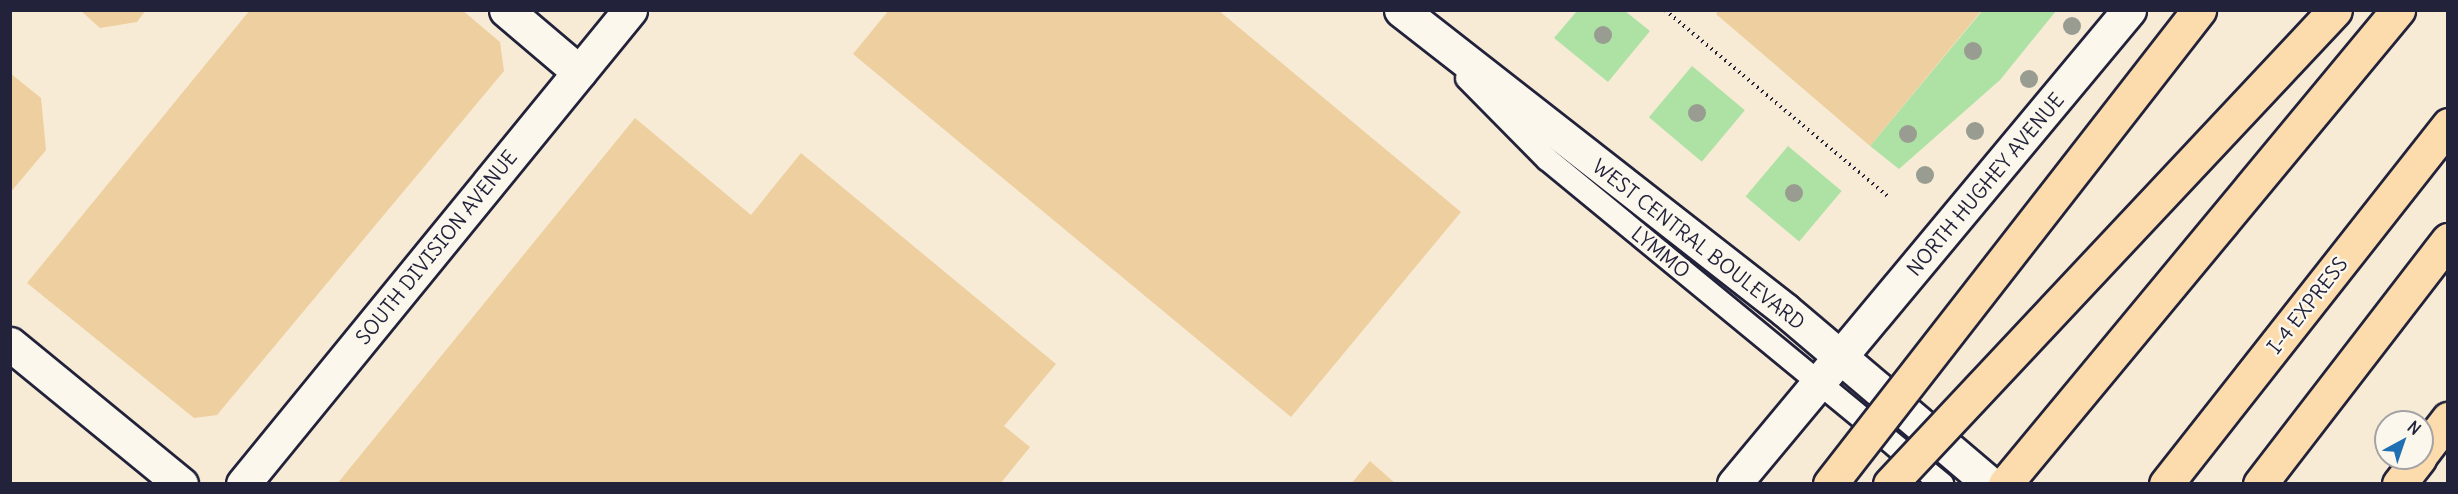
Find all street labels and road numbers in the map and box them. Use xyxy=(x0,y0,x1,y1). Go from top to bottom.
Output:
street label: NORTH HUGHEY AVENUE xyxy=(1901,88,2069,280)
street label: SOUTH DIVISION AVENUE xyxy=(350,145,522,349)
street label: WEST CENTRAL BOULEVARD xyxy=(1588,154,1810,334)
street label: LYMMO xyxy=(1627,221,1695,283)
street label: I-4 EXPRESS xyxy=(2262,252,2352,358)

